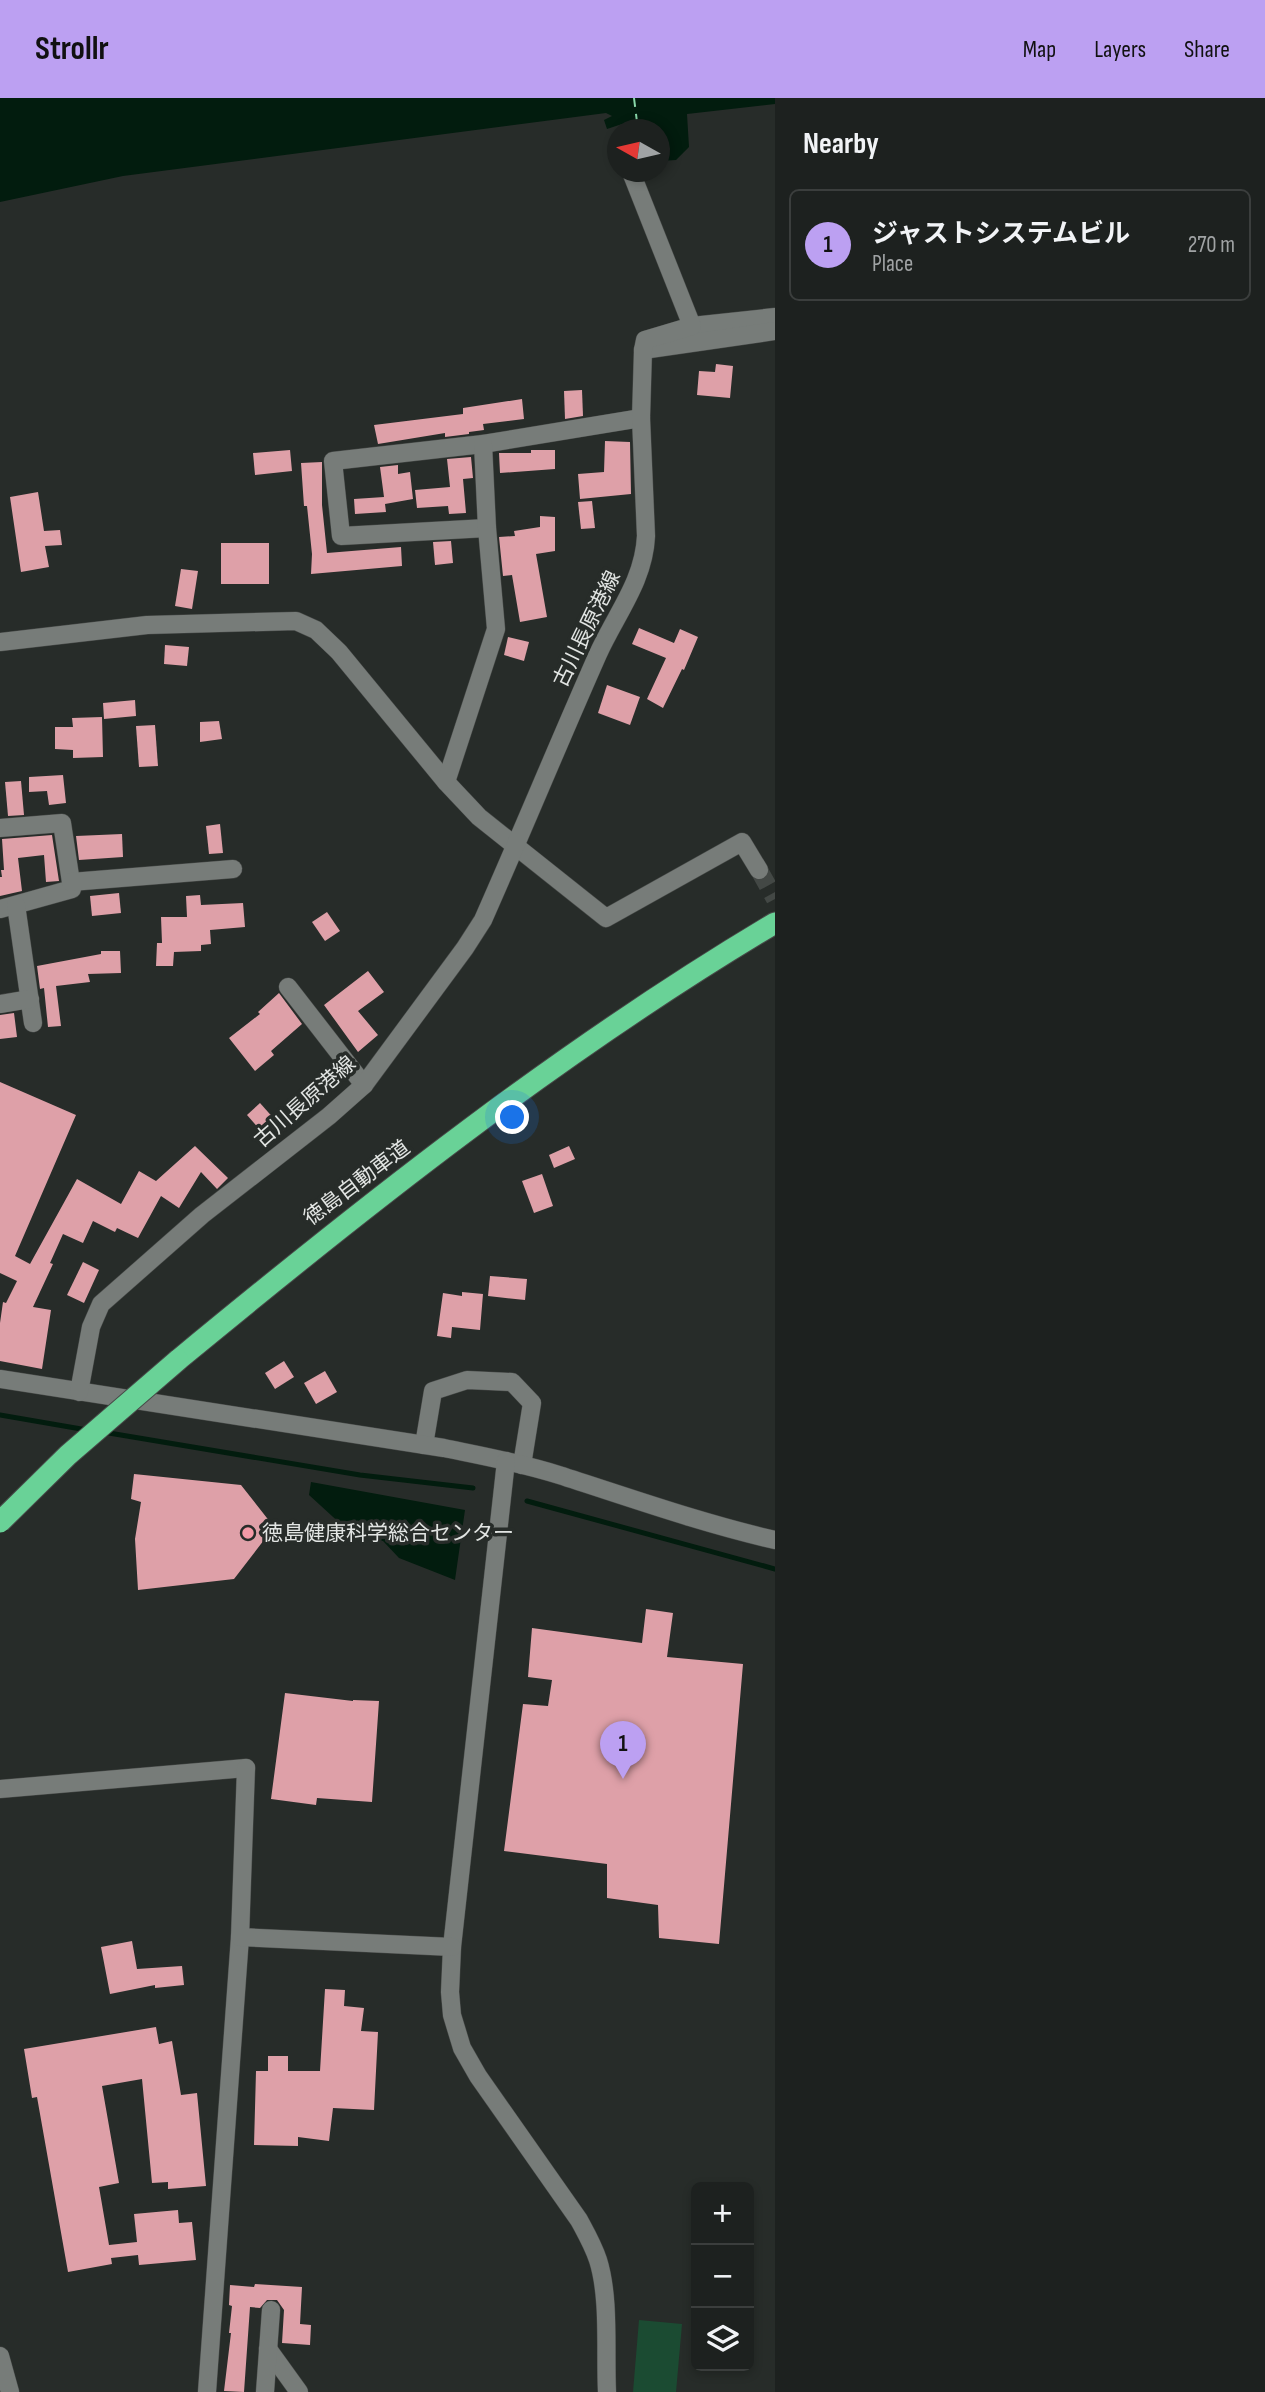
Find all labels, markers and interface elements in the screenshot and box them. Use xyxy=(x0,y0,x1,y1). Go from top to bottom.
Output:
text: Strollr xyxy=(35,29,109,69)
text: Map xyxy=(1023,35,1056,64)
text: Layers xyxy=(1094,35,1146,64)
text: Share xyxy=(1184,35,1230,64)
north arrow xyxy=(607,119,670,182)
text: Nearby xyxy=(803,126,879,162)
text: ジャストシステムビル xyxy=(872,219,1130,250)
text: 1 xyxy=(823,231,833,259)
text: 270 m xyxy=(1188,231,1235,259)
text: Place xyxy=(872,250,913,278)
street label: 古川長原港線 xyxy=(548,567,626,691)
street label: 古川長原港線 xyxy=(249,1051,361,1153)
your location xyxy=(495,1100,529,1134)
street label: 徳島自動車道 xyxy=(299,1135,415,1231)
place label: 徳島健康科学総合センター xyxy=(262,1521,514,1546)
marker: 徳島健康科学総合センター xyxy=(240,1525,256,1541)
pin: 1 xyxy=(600,1721,646,1779)
map controls xyxy=(691,2182,754,2371)
button: + xyxy=(691,2182,754,2245)
button: − xyxy=(691,2245,754,2308)
button: layers xyxy=(691,2308,754,2371)

